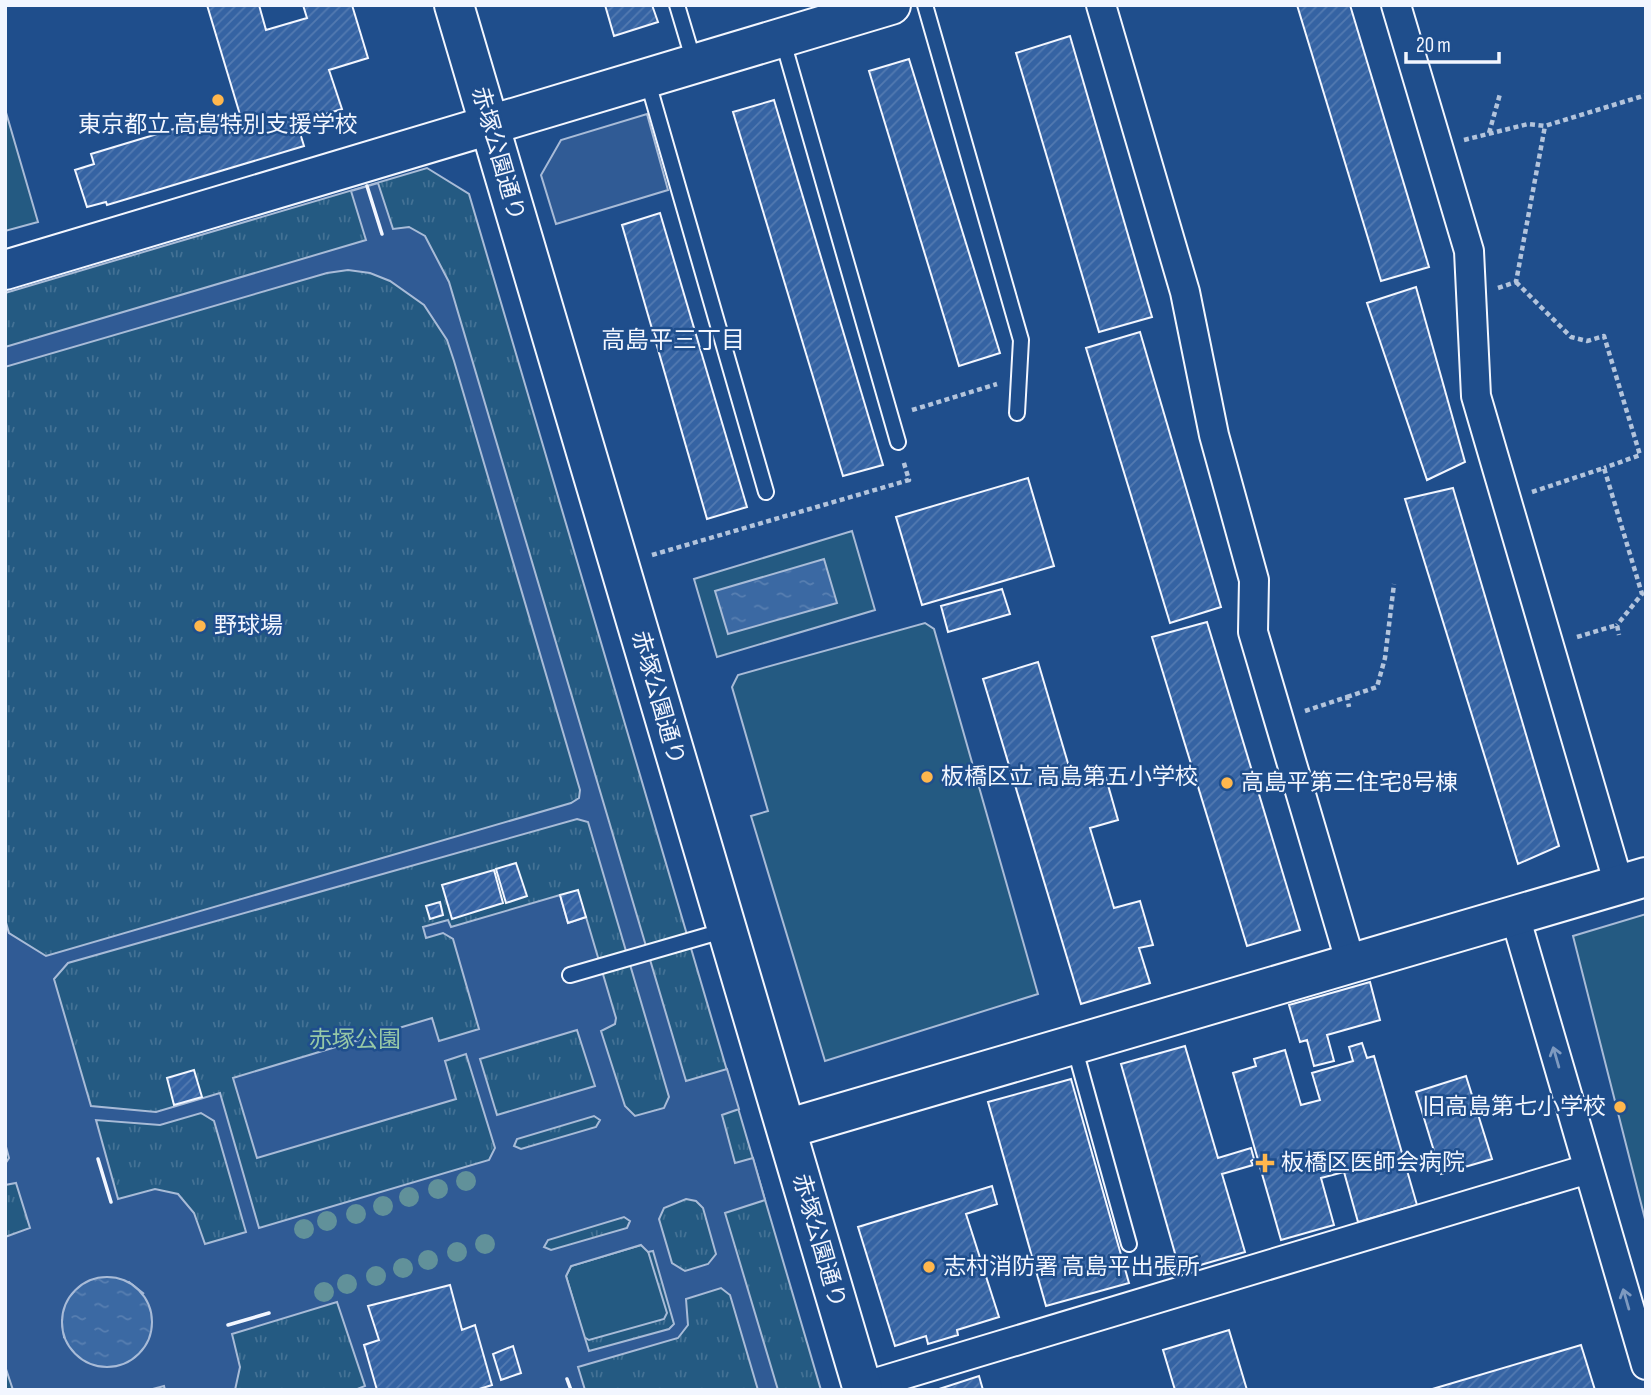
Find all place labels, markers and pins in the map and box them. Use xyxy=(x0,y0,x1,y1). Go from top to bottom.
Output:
marker: 東京都立 高島特別支援学校 xyxy=(210,92,226,108)
place label: 東京都立 高島特別支援学校 xyxy=(78,111,358,139)
place label: 野球場 xyxy=(214,612,283,640)
marker: 野球場 xyxy=(192,618,208,634)
place label: 板橋区立 高島第五小学校 xyxy=(941,763,1198,791)
marker: 板橋区立 高島第五小学校 xyxy=(919,769,935,785)
place label: 高島平第三住宅8号棟 xyxy=(1241,769,1458,797)
marker: 高島平第三住宅8号棟 xyxy=(1219,775,1235,791)
place label: 旧高島第七小学校 xyxy=(1422,1093,1606,1121)
marker: 旧高島第七小学校 xyxy=(1612,1099,1628,1115)
place label: 板橋区医師会病院 xyxy=(1281,1149,1465,1177)
marker: 板橋区医師会病院 xyxy=(1255,1153,1275,1173)
place label: 志村消防署 高島平出張所 xyxy=(943,1253,1200,1281)
marker: 志村消防署 高島平出張所 xyxy=(921,1259,937,1275)

